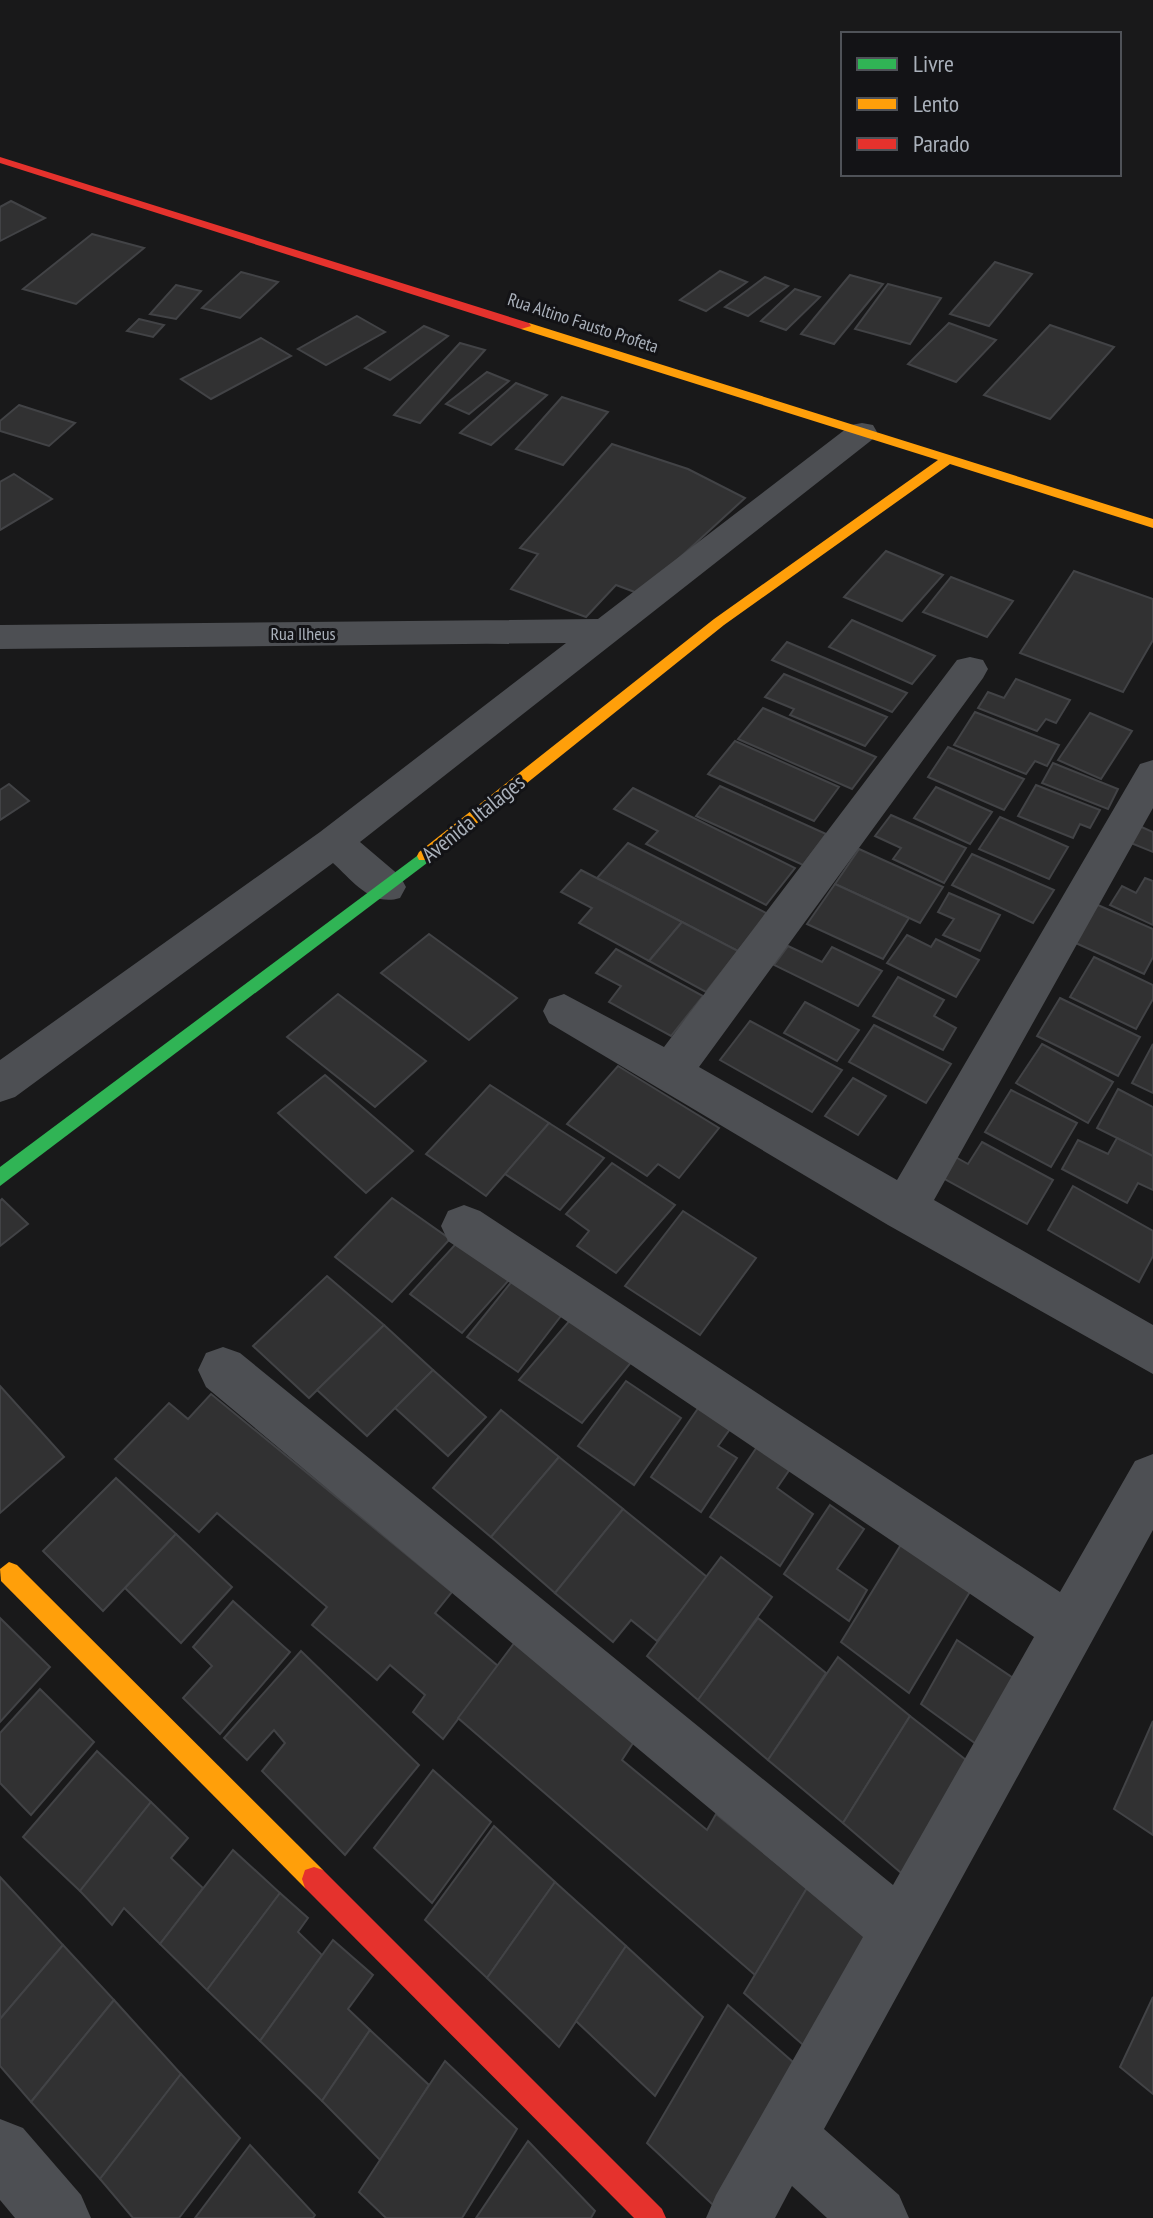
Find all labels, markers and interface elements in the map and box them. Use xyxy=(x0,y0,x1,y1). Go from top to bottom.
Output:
legend xyxy=(841,32,1121,176)
text: Livre xyxy=(913,48,954,79)
text: Lento xyxy=(913,88,959,119)
text: Parado xyxy=(913,128,970,159)
street label: Rua Altino Fausto Profeta xyxy=(505,287,661,358)
street label: Rua Ilheus xyxy=(270,622,336,645)
street label: Avenida Italages xyxy=(416,768,530,868)

